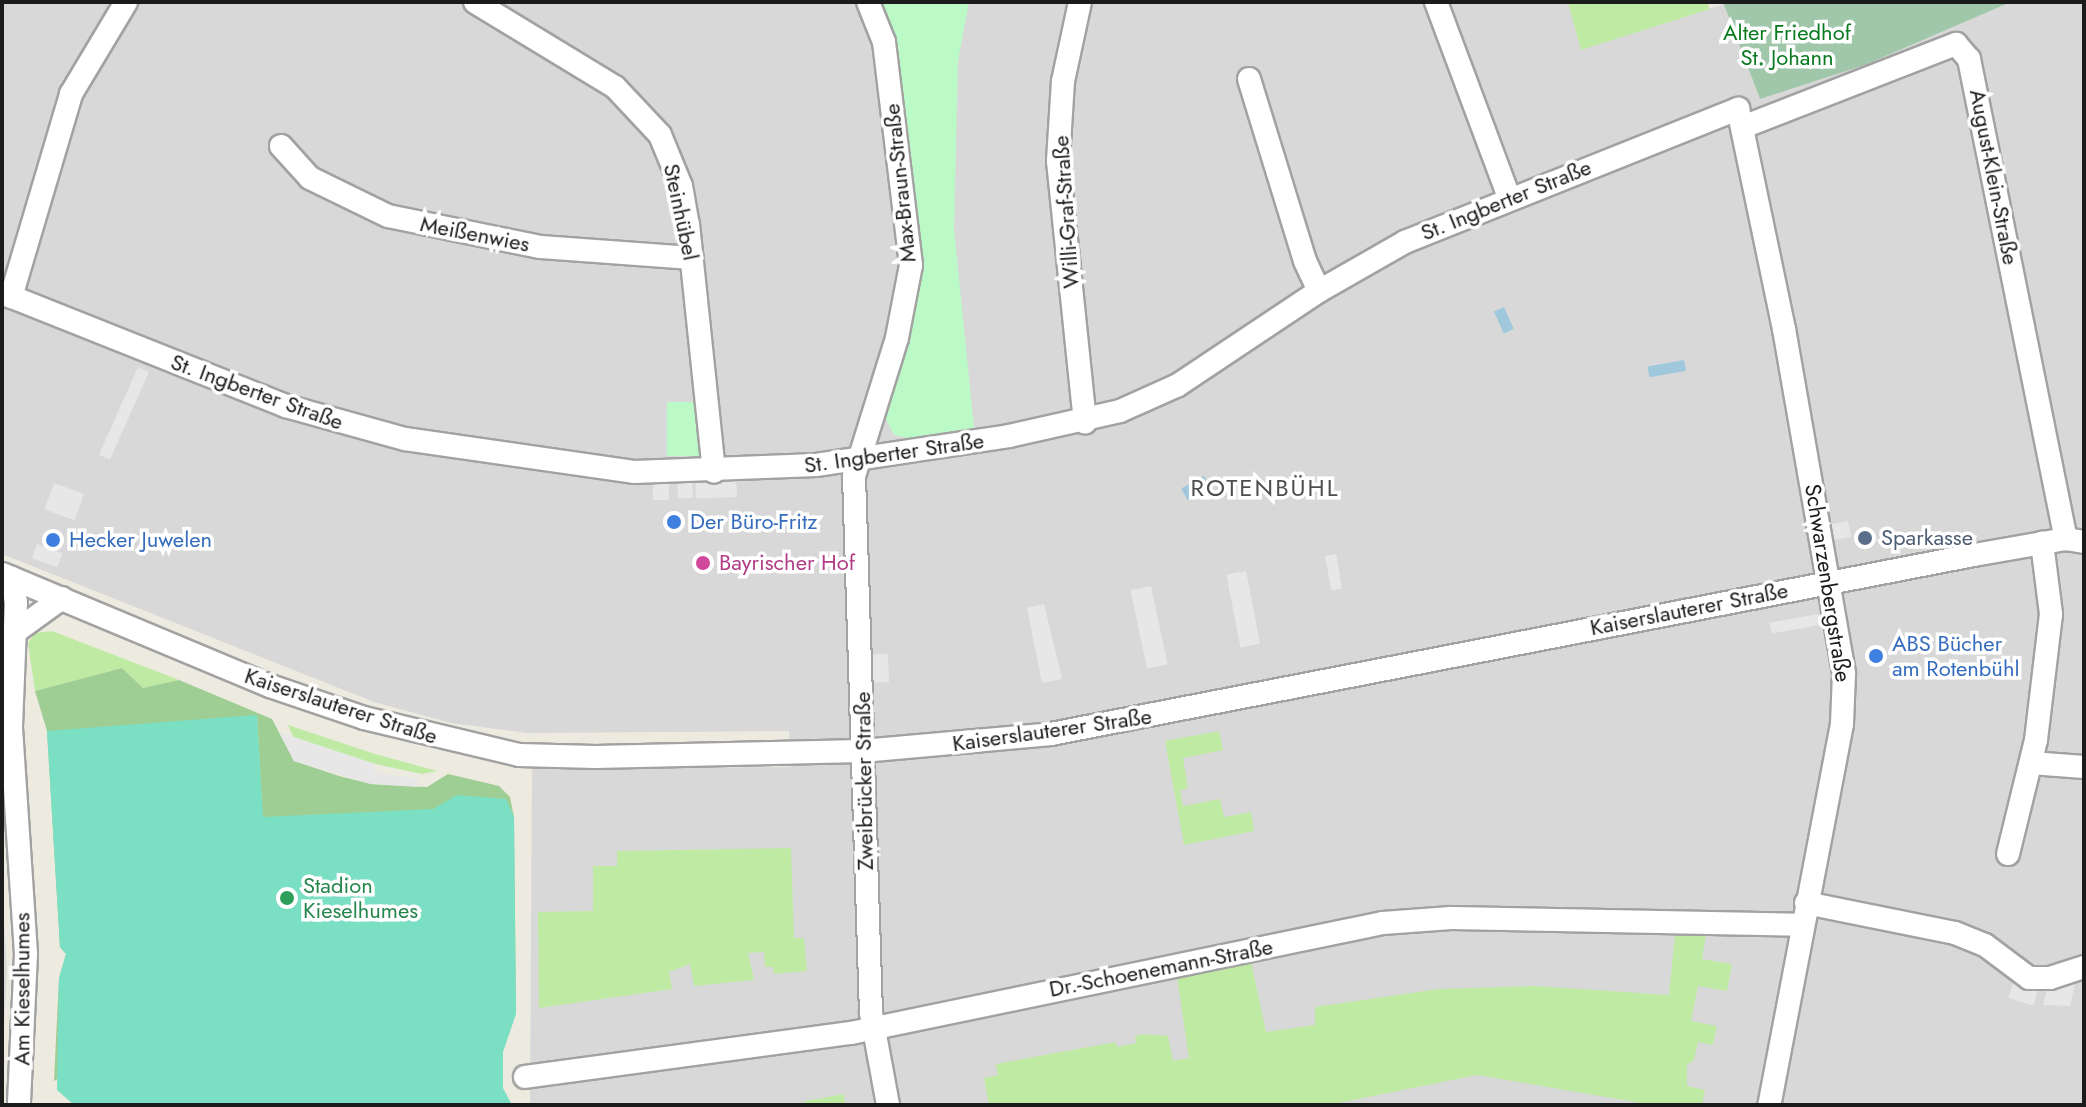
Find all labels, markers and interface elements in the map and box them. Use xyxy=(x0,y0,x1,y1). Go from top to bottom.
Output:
park label: Alter Friedhof St. Johann xyxy=(1723,19,1851,70)
street label: August-Klein-Straße xyxy=(1964,87,2024,267)
street label: Max-Braun-Straße xyxy=(879,102,921,264)
street label: Willi-Graf-Straße xyxy=(1047,135,1085,289)
street label: St. Ingberter Straße xyxy=(1417,154,1595,246)
street label: Steinhübel xyxy=(658,161,704,263)
street label: Meißenwies xyxy=(418,210,532,258)
street label: St. Ingberter Straße xyxy=(167,349,347,435)
street label: St. Ingberter Straße xyxy=(802,427,986,479)
district label: ROTENBÜHL xyxy=(1190,474,1340,502)
street label: Schwarzenbergstraße xyxy=(1799,482,1857,684)
place label: Der Büro-Fritz xyxy=(690,509,817,535)
marker: Der Büro-Fritz xyxy=(665,513,683,531)
place label: Sparkasse xyxy=(1881,525,1973,551)
place label: Hecker Juwelen xyxy=(69,527,212,553)
marker: Sparkasse xyxy=(1856,529,1874,547)
marker: Hecker Juwelen xyxy=(44,531,62,549)
place label: Bayrischer Hof xyxy=(719,550,855,576)
marker: Bayrischer Hof xyxy=(694,554,712,572)
street label: Kaiserslauterer Straße xyxy=(1588,577,1790,641)
place label: ABS Bücher am Rotenbühl xyxy=(1892,630,2020,682)
marker: ABS Bücher am Rotenbühl xyxy=(1867,647,1885,665)
street label: Kaiserslauterer Straße xyxy=(241,662,441,750)
street label: Zweibrücker Straße xyxy=(849,691,879,871)
street label: Kaiserslauterer Straße xyxy=(951,703,1153,757)
place label: Stadion Kieselhumes xyxy=(303,872,418,924)
marker: Stadion Kieselhumes xyxy=(278,889,296,907)
street label: Am Kieselhumes xyxy=(9,912,35,1066)
street label: Dr.-Schoenemann-Straße xyxy=(1047,933,1275,1003)

